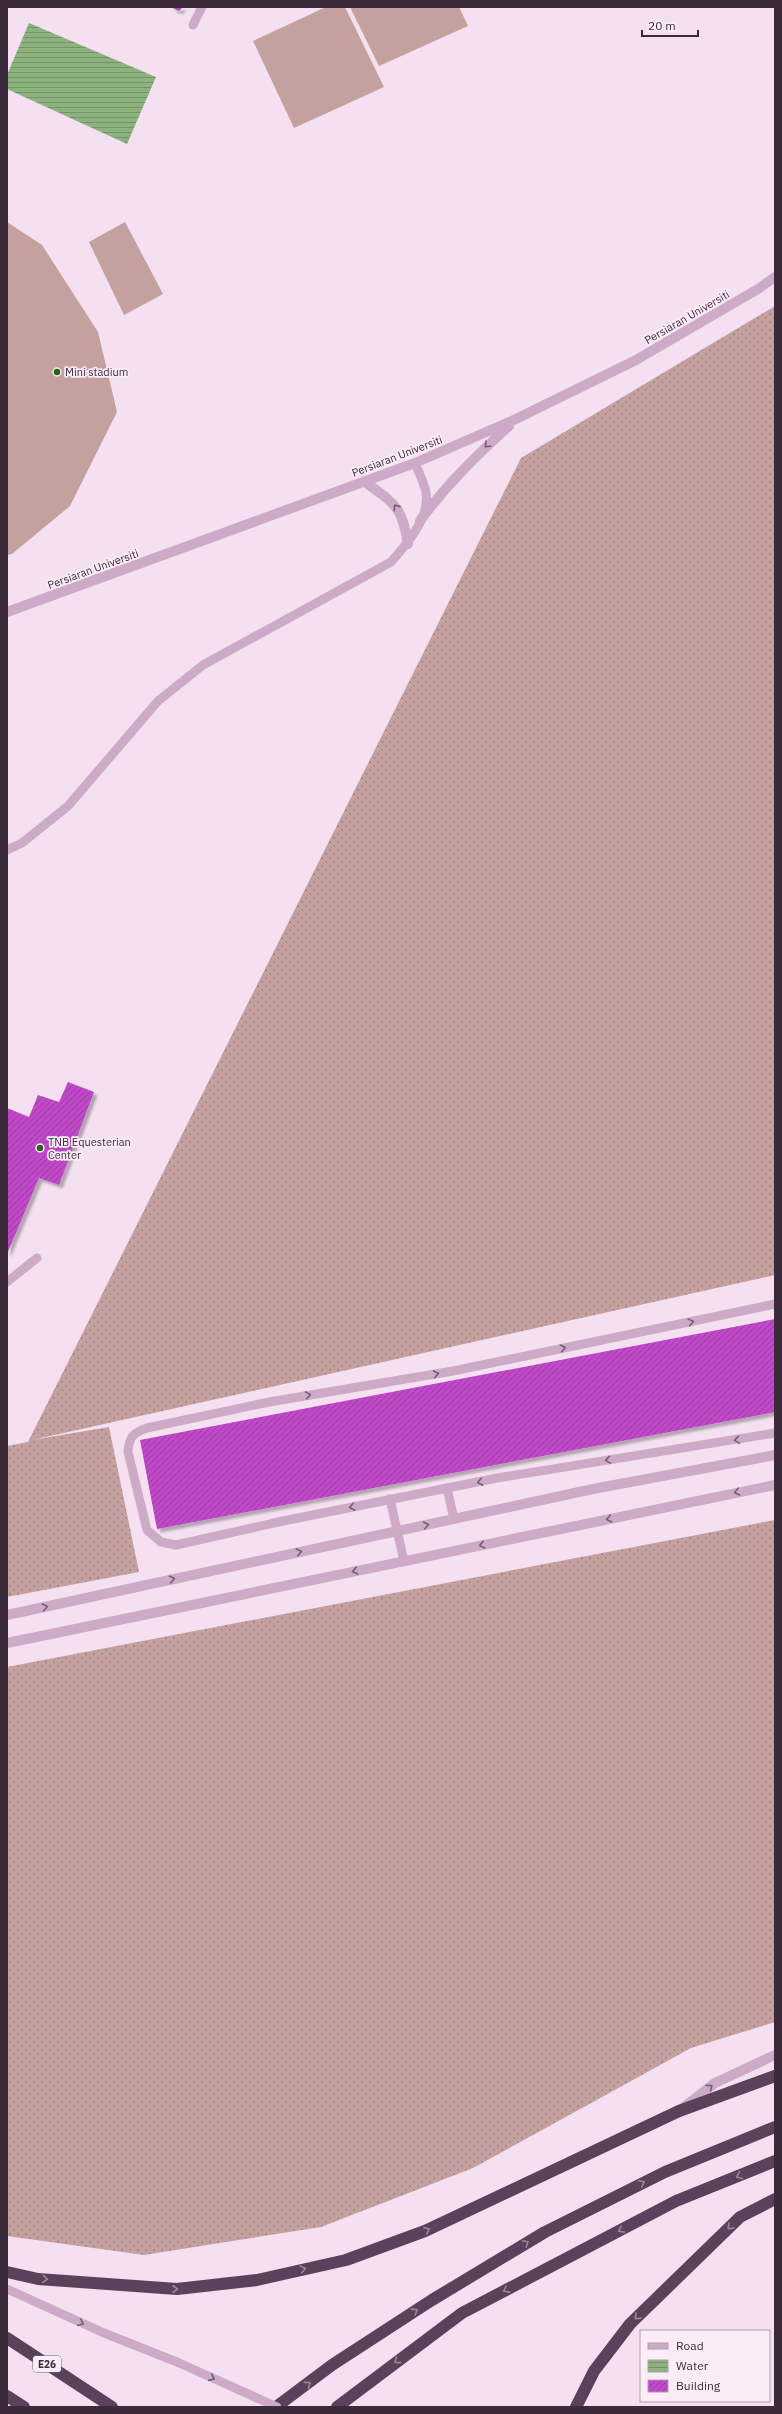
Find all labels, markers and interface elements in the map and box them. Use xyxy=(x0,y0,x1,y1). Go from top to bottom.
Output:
scale bar xyxy=(642,12,698,38)
text: 20 m xyxy=(648,18,676,33)
street label: Persiaran Universiti xyxy=(642,287,732,347)
place label: Mini stadium xyxy=(65,365,128,379)
marker: Mini stadium xyxy=(52,367,62,377)
street label: Persiaran Universiti xyxy=(350,432,444,480)
one-way arrow xyxy=(485,441,492,448)
one-way arrow xyxy=(394,505,401,512)
street label: Persiaran Universiti xyxy=(46,546,140,592)
place label: TNB Equesterian Center xyxy=(48,1135,131,1162)
marker: TNB Equesterian Center xyxy=(35,1143,45,1153)
one-way arrow xyxy=(688,1318,694,1326)
one-way arrow xyxy=(560,1344,567,1353)
one-way arrow xyxy=(433,1370,439,1379)
one-way arrow xyxy=(305,1392,311,1400)
one-way arrow xyxy=(734,1435,740,1444)
one-way arrow xyxy=(605,1456,611,1464)
one-way arrow xyxy=(477,1477,483,1485)
one-way arrow xyxy=(734,1488,740,1496)
one-way arrow xyxy=(349,1502,356,1510)
one-way arrow xyxy=(606,1514,613,1522)
one-way arrow xyxy=(423,1521,429,1529)
one-way arrow xyxy=(479,1540,485,1548)
one-way arrow xyxy=(296,1548,302,1557)
one-way arrow xyxy=(352,1566,358,1575)
one-way arrow xyxy=(169,1576,175,1584)
one-way arrow xyxy=(42,1603,48,1611)
one-way arrow xyxy=(706,2084,713,2092)
one-way arrow xyxy=(735,2171,742,2179)
one-way arrow xyxy=(637,2180,645,2188)
one-way arrow xyxy=(727,2222,735,2230)
one-way arrow xyxy=(618,2225,625,2233)
one-way arrow xyxy=(422,2227,430,2235)
one-way arrow xyxy=(522,2240,529,2248)
one-way arrow xyxy=(300,2266,306,2274)
one-way arrow xyxy=(42,2275,48,2284)
one-way arrow xyxy=(172,2285,178,2293)
one-way arrow xyxy=(503,2286,510,2293)
one-way arrow xyxy=(411,2308,418,2316)
one-way arrow xyxy=(634,2313,642,2320)
one-way arrow xyxy=(76,2318,84,2326)
legend xyxy=(640,2330,770,2402)
text: Road xyxy=(676,2338,704,2353)
road number: E26 xyxy=(33,2356,61,2372)
one-way arrow xyxy=(395,2356,402,2363)
text: Water xyxy=(676,2358,709,2373)
one-way arrow xyxy=(208,2373,216,2381)
text: Building xyxy=(676,2378,721,2393)
one-way arrow xyxy=(303,2381,310,2388)

